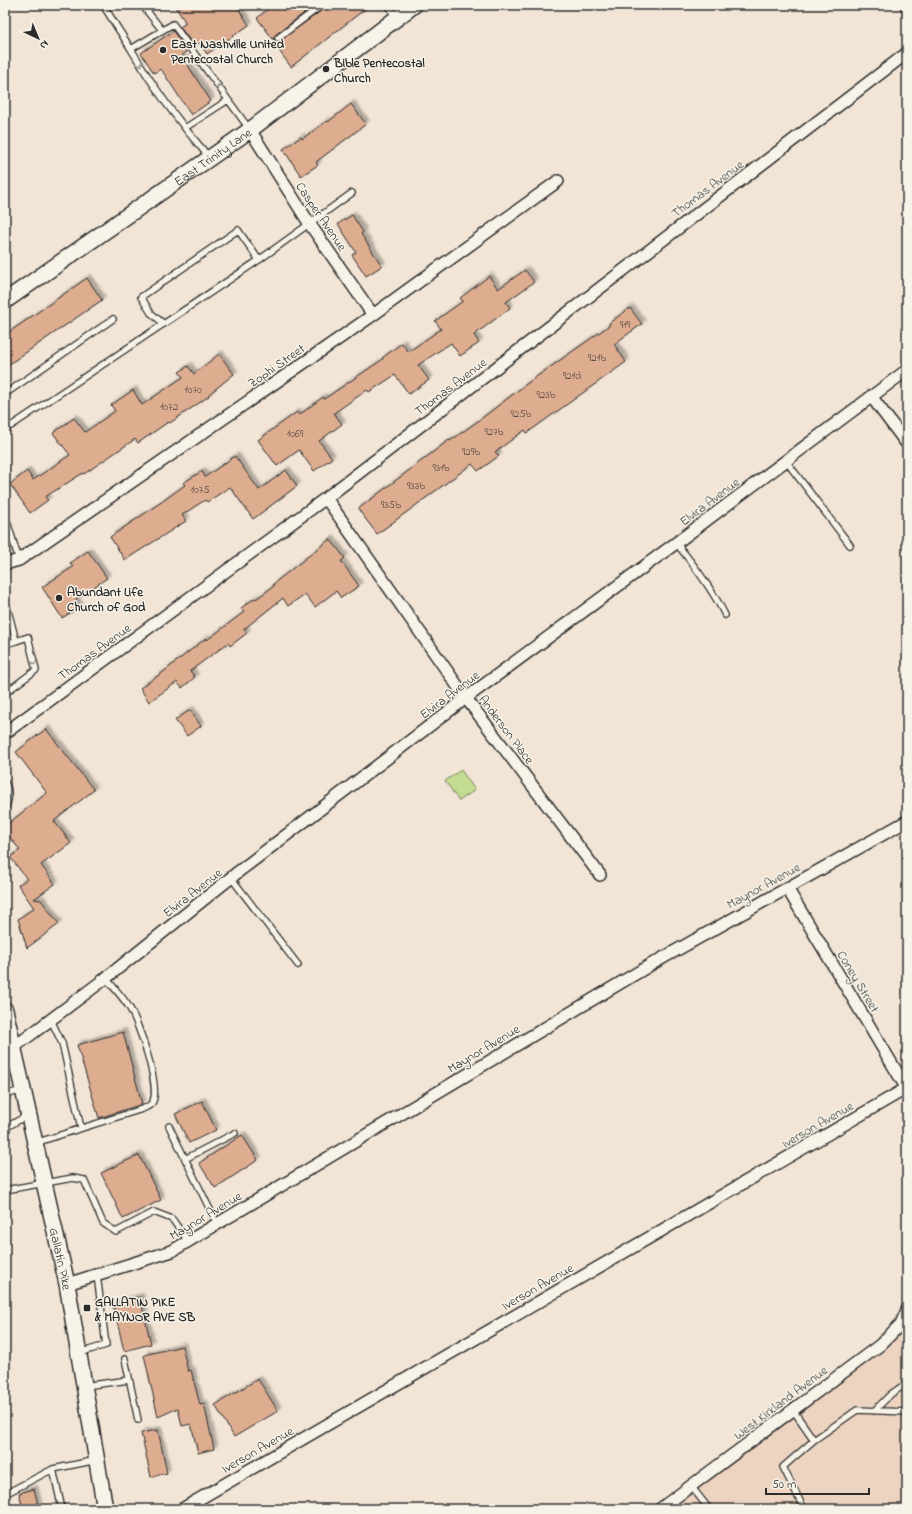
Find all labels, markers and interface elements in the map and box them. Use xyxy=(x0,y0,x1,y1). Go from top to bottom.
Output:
north arrow xyxy=(18,18,58,58)
place label: East Nashville United Pentecostal Church xyxy=(171,35,285,69)
text: N xyxy=(36,36,52,53)
marker: East Nashville United Pentecostal Church xyxy=(158,45,168,55)
place label: Bible Pentecostal Church xyxy=(333,54,425,88)
one-way arrow xyxy=(135,60,142,67)
marker: Bible Pentecostal Church xyxy=(321,64,331,74)
one-way arrow xyxy=(216,84,224,91)
street label: East Trinity Lane xyxy=(171,124,256,191)
street label: Thomas Avenue xyxy=(668,156,748,223)
street label: Casper Avenue xyxy=(291,178,351,255)
house number: 919 xyxy=(620,317,631,333)
street label: Zophi Street xyxy=(245,339,310,393)
house number: 921b xyxy=(588,350,606,366)
street label: Thomas Avenue xyxy=(411,354,491,421)
house number: 921d xyxy=(563,368,581,384)
house number: 1070 xyxy=(184,382,202,398)
house number: 923b xyxy=(536,387,556,403)
house number: 1072 xyxy=(160,399,179,415)
house number: 925b xyxy=(511,406,532,422)
house number: 927b xyxy=(484,424,504,440)
house number: 1069 xyxy=(287,426,304,442)
house number: 929b xyxy=(462,444,480,460)
house number: 931b xyxy=(432,460,450,476)
street label: Elvira Avenue xyxy=(676,473,744,531)
house number: 933b xyxy=(407,478,425,494)
house number: 1075 xyxy=(190,482,210,498)
house number: 935b xyxy=(381,497,401,513)
place label: Abundant Life Church of God xyxy=(67,583,146,617)
marker: Abundant Life Church of God xyxy=(54,593,64,603)
street label: Thomas Avenue xyxy=(54,619,135,685)
one-way arrow xyxy=(30,659,38,665)
street label: Elvira Avenue xyxy=(416,666,484,724)
street label: Anderson Place xyxy=(473,691,538,769)
street label: Maynor Avenue xyxy=(723,858,805,915)
street label: Elvira Avenue xyxy=(159,864,227,922)
street label: Coney Street xyxy=(831,947,884,1017)
street label: Maynor Avenue xyxy=(444,1020,524,1079)
street label: Iverson Avenue xyxy=(778,1097,857,1154)
street label: Maynor Avenue xyxy=(166,1187,246,1246)
street label: Gallatin Pike xyxy=(44,1226,76,1292)
street label: Iverson Avenue xyxy=(498,1259,577,1316)
place label: GALLATIN PIKE & MAYNOR AVE SB xyxy=(94,1293,196,1327)
marker: GALLATIN PIKE & MAYNOR AVE SB xyxy=(82,1303,92,1313)
street label: West Kirkland Avenue xyxy=(730,1361,832,1445)
street label: Iverson Avenue xyxy=(218,1422,297,1479)
scale bar xyxy=(766,1470,869,1496)
text: 50 m xyxy=(772,1476,796,1494)

